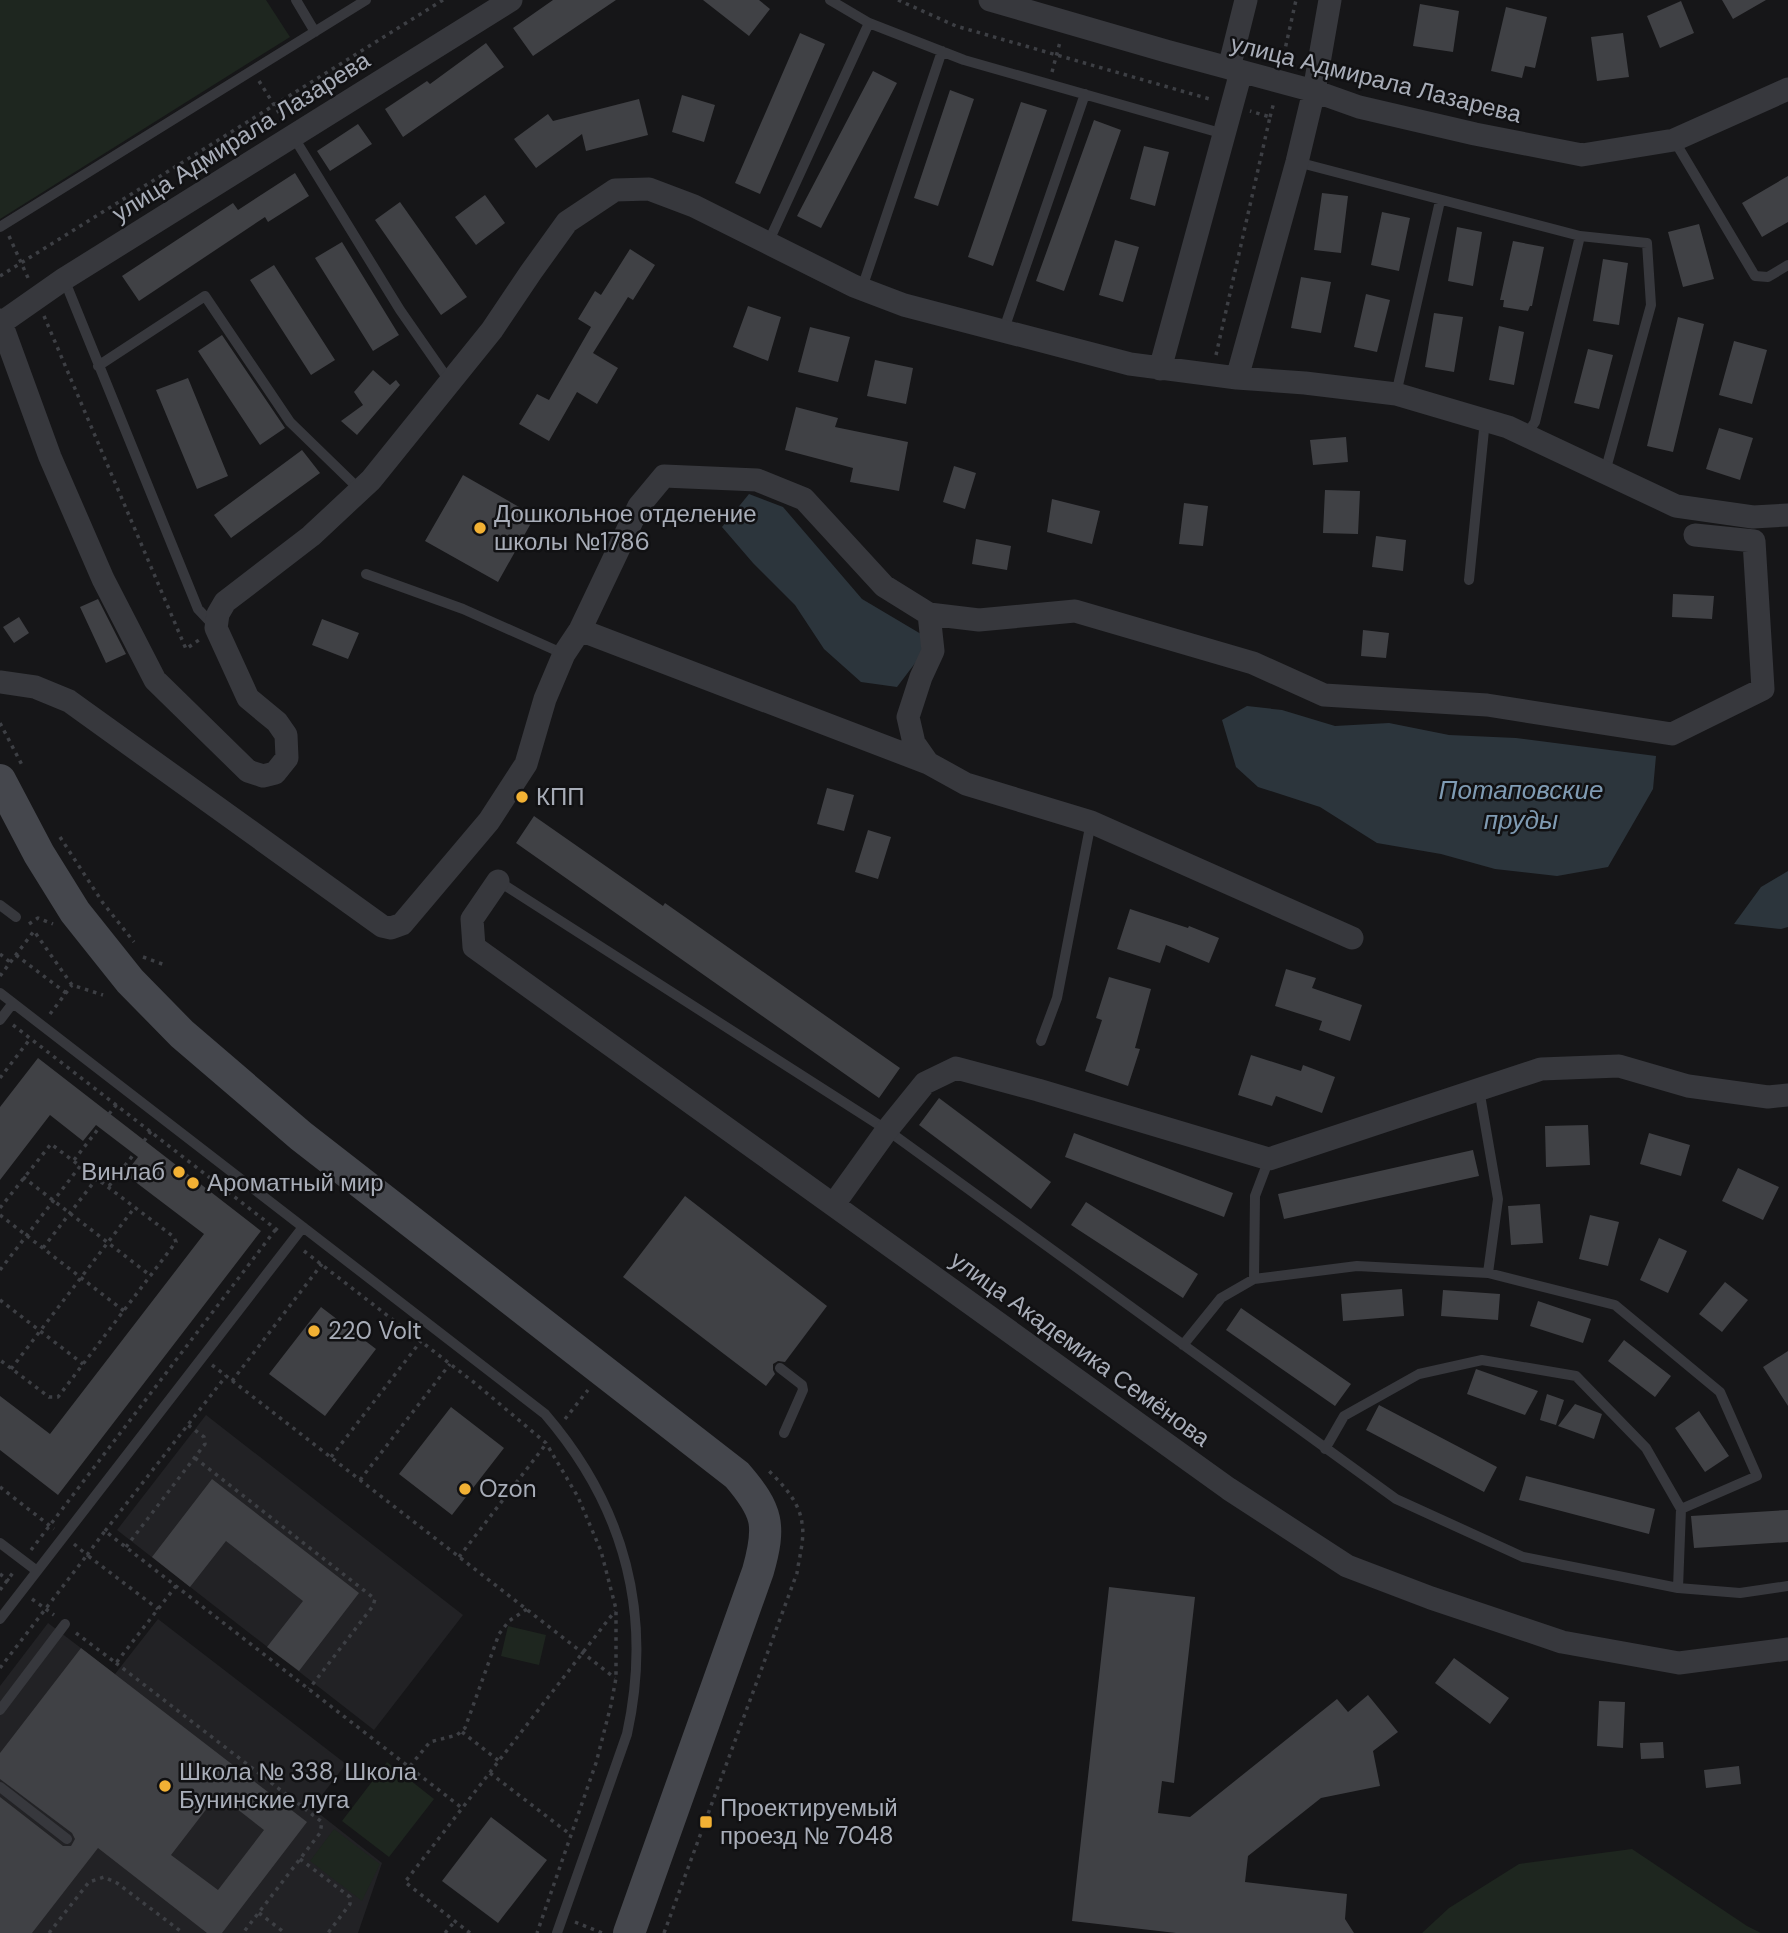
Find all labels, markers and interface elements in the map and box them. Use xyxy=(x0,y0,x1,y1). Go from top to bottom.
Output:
street label: улица Адмирала Лазарева xyxy=(1228,27,1525,130)
street label: улица Адмирала Лазарева xyxy=(106,44,376,229)
place label: Дошкольное отделение школы №1786 xyxy=(494,498,757,557)
marker: Дошкольное отделение школы №1786 xyxy=(472,520,488,536)
water label: Потаповские пруды xyxy=(1439,773,1603,837)
place label: КПП xyxy=(536,781,584,812)
marker: КПП xyxy=(514,789,530,805)
place label: Винлаб xyxy=(81,1156,165,1187)
marker: Винлаб xyxy=(171,1164,187,1180)
place label: Ароматный мир xyxy=(207,1167,384,1198)
marker: Ароматный мир xyxy=(185,1175,201,1191)
street label: улица Академика Семёнова xyxy=(944,1244,1217,1454)
place label: 220 Volt xyxy=(328,1315,422,1346)
marker: 220 Volt xyxy=(306,1323,322,1339)
place label: Ozon xyxy=(479,1473,537,1504)
marker: Ozon xyxy=(457,1481,473,1497)
place label: Школа № 338, Школа Бунинские луга xyxy=(179,1756,418,1815)
marker: Школа № 338, Школа Бунинские луга xyxy=(157,1778,173,1794)
place label: Проектируемый проезд № 7048 xyxy=(720,1792,898,1851)
marker: Проектируемый проезд № 7048 xyxy=(698,1814,714,1830)

